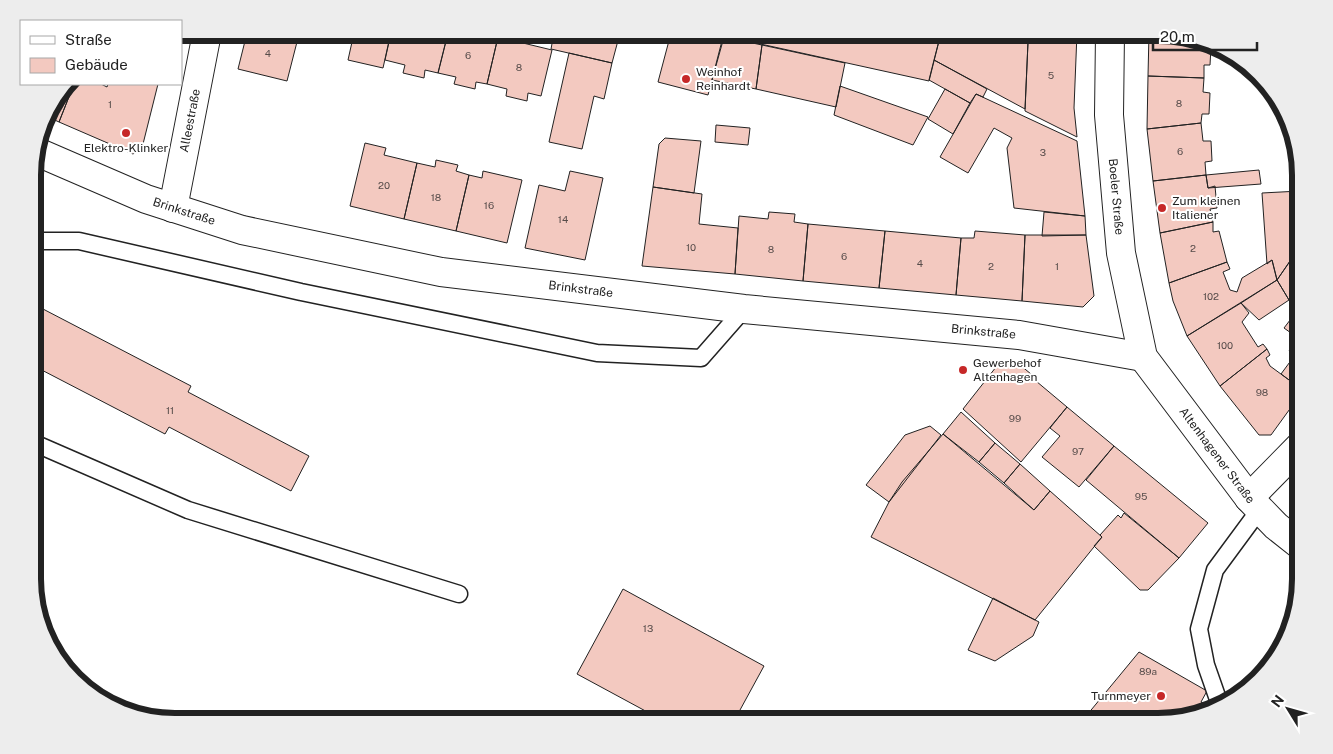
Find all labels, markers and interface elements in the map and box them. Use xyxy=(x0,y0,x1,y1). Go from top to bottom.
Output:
legend xyxy=(20,20,182,85)
scale bar xyxy=(1153,20,1257,52)
text: 20 m xyxy=(1160,28,1195,45)
text: Straße xyxy=(65,31,112,48)
house number: 4 xyxy=(265,47,271,59)
house number: 6 xyxy=(465,49,471,61)
text: Gebäude xyxy=(65,56,128,73)
house number: 8 xyxy=(516,61,522,73)
place label: Weinhof Reinhardt xyxy=(696,65,751,93)
house number: 5 xyxy=(1048,69,1054,81)
marker: Weinhof Reinhardt xyxy=(680,73,692,85)
street label: Alleestraße xyxy=(177,87,203,154)
house number: 8 xyxy=(1176,97,1182,109)
house number: 1 xyxy=(108,98,112,110)
marker: Elektro-Klinker xyxy=(120,127,132,139)
place label: Elektro-Klinker xyxy=(84,141,168,155)
house number: 6 xyxy=(1177,145,1183,157)
house number: 3 xyxy=(1040,146,1046,158)
street label: Boeler Straße xyxy=(1106,158,1126,236)
house number: 20 xyxy=(378,179,390,191)
house number: 18 xyxy=(431,191,441,203)
place label: Zum kleinen Italiener xyxy=(1172,194,1241,222)
street label: Brinkstraße xyxy=(151,195,217,228)
house number: 16 xyxy=(484,199,494,211)
marker: Zum kleinen Italiener xyxy=(1156,202,1168,214)
house number: 14 xyxy=(558,213,568,225)
house number: 10 xyxy=(686,241,696,253)
house number: 2 xyxy=(1190,242,1196,254)
house number: 8 xyxy=(768,243,774,255)
house number: 6 xyxy=(841,250,847,262)
house number: 4 xyxy=(917,257,923,269)
house number: 2 xyxy=(988,260,994,272)
house number: 1 xyxy=(1055,260,1059,272)
street label: Brinkstraße xyxy=(548,278,614,300)
house number: 102 xyxy=(1203,290,1219,302)
street label: Brinkstraße xyxy=(950,322,1017,342)
house number: 100 xyxy=(1217,339,1233,351)
place label: Gewerbehof Altenhagen xyxy=(973,356,1042,384)
marker: Gewerbehof Altenhagen xyxy=(957,364,969,376)
house number: 98 xyxy=(1256,386,1268,398)
house number: 11 xyxy=(166,404,174,416)
street label: Altenhagener Straße xyxy=(1176,405,1258,507)
house number: 99 xyxy=(1009,412,1021,424)
house number: 97 xyxy=(1072,445,1084,457)
house number: 95 xyxy=(1135,490,1147,502)
house number: 13 xyxy=(643,622,653,634)
house number: 89a xyxy=(1139,665,1157,677)
north arrow xyxy=(1263,684,1313,734)
place label: Turnmeyer xyxy=(1091,689,1151,703)
marker: Turnmeyer xyxy=(1155,690,1167,702)
text: N xyxy=(1268,692,1287,710)

